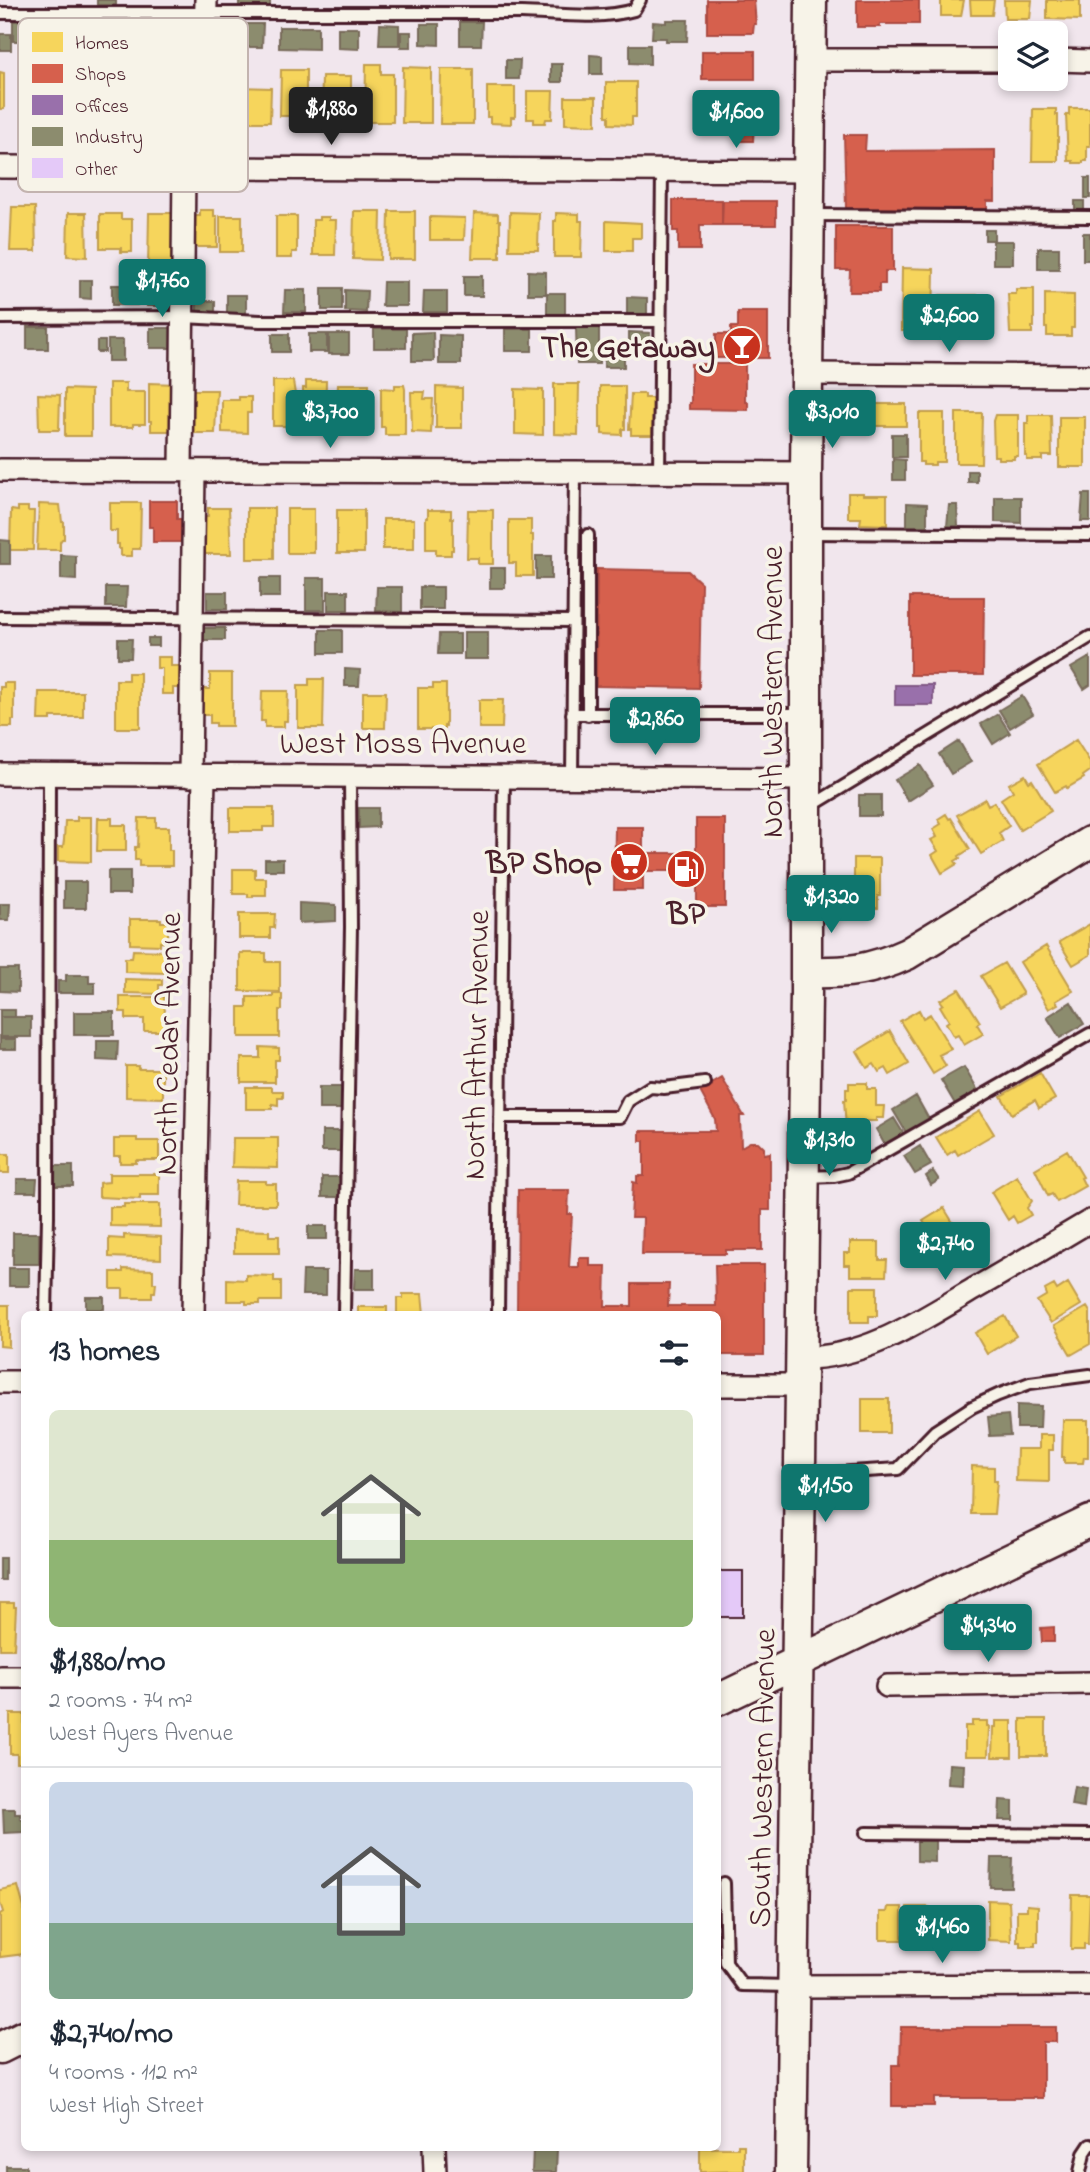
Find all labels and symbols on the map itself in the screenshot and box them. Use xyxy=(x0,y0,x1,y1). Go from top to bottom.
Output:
legend xyxy=(18,18,248,192)
text: Homes xyxy=(75,31,129,58)
text: Shops xyxy=(75,62,126,89)
pin: $1,880 xyxy=(274,88,388,147)
pin: $1,600 xyxy=(679,90,793,150)
text: Offices xyxy=(75,94,129,121)
text: Industry xyxy=(75,125,143,153)
text: Other xyxy=(75,157,117,184)
pin: $1,760 xyxy=(105,260,219,319)
pin: $2,600 xyxy=(892,294,1006,354)
bar icon: The Getaway xyxy=(721,325,763,367)
place label: The Getaway xyxy=(541,326,715,374)
pin: $3,700 xyxy=(273,391,387,450)
pin: $3,010 xyxy=(775,391,889,450)
street label: North Western Avenue xyxy=(751,545,798,838)
pin: $2,860 xyxy=(598,698,712,757)
street label: West Moss Avenue xyxy=(280,722,527,769)
supermarket icon: BP Shop xyxy=(608,841,650,883)
place label: BP Shop xyxy=(484,842,602,889)
fuel station icon: BP xyxy=(665,848,707,890)
pin: $1,320 xyxy=(774,876,888,935)
place label: BP xyxy=(665,893,705,940)
street label: North Arthur Avenue xyxy=(453,909,504,1180)
street label: North Cedar Avenue xyxy=(145,912,196,1176)
pin: $1,310 xyxy=(772,1118,886,1178)
pin: $2,740 xyxy=(888,1222,1002,1282)
pin: $1,150 xyxy=(768,1464,882,1524)
pin: $4,340 xyxy=(931,1604,1045,1664)
street label: South Western Avenue xyxy=(738,1627,791,1928)
pin: $1,460 xyxy=(885,1906,999,1965)

